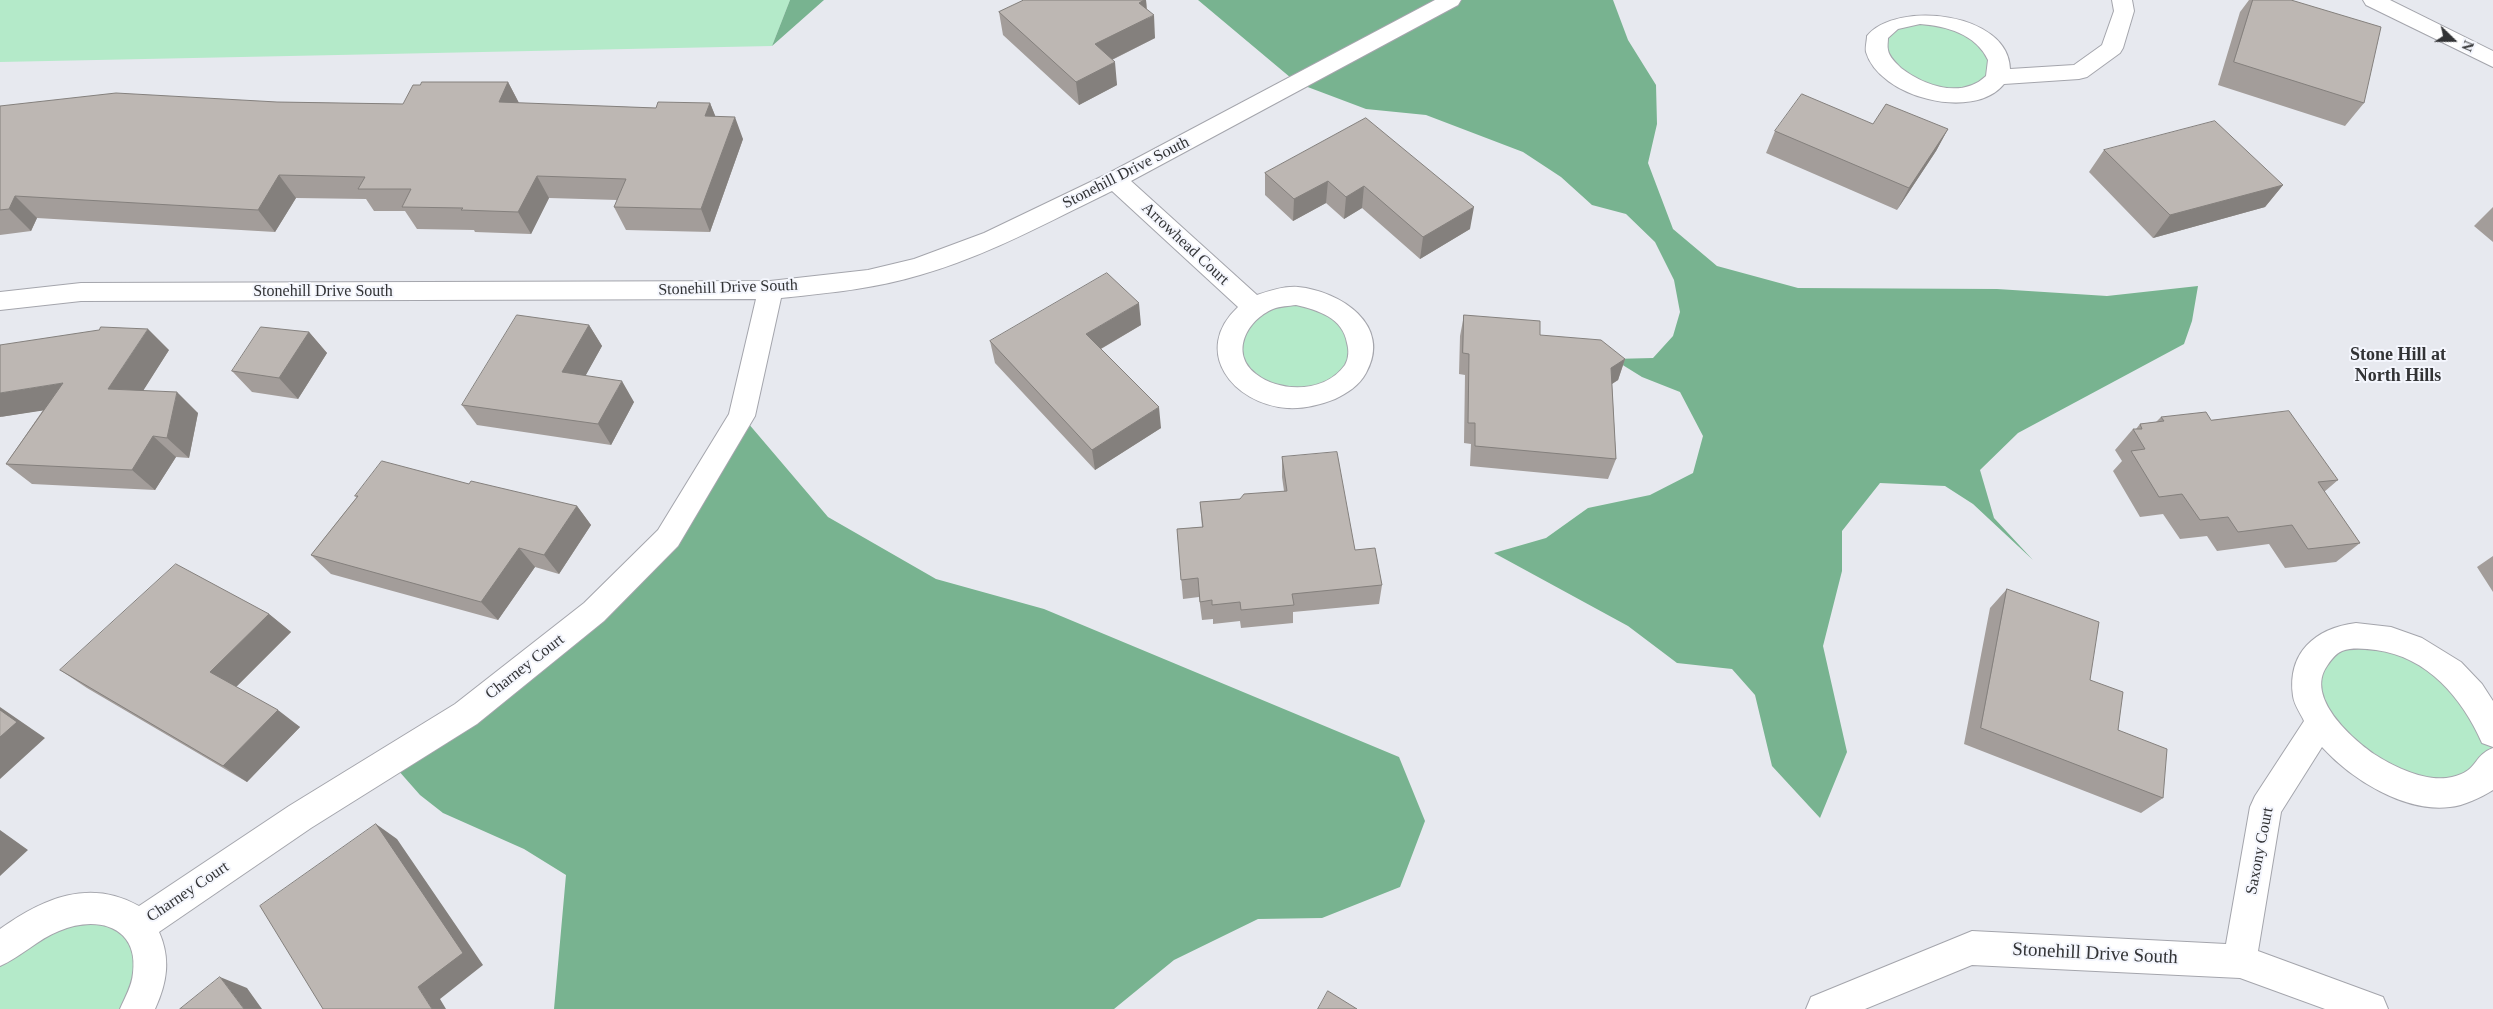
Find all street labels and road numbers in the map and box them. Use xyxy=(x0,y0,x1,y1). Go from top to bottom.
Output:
street label: Stonehill Drive South xyxy=(1059,133,1193,213)
street label: Arrowhead Court xyxy=(1137,199,1233,289)
street label: Stonehill Drive South xyxy=(658,276,798,300)
street label: Stonehill Drive South xyxy=(253,282,393,302)
street label: Charney Court xyxy=(482,630,568,704)
street label: Saxony Court xyxy=(2242,806,2278,896)
street label: Charney Court xyxy=(143,858,233,926)
street label: Stonehill Drive South xyxy=(2012,938,2178,970)

